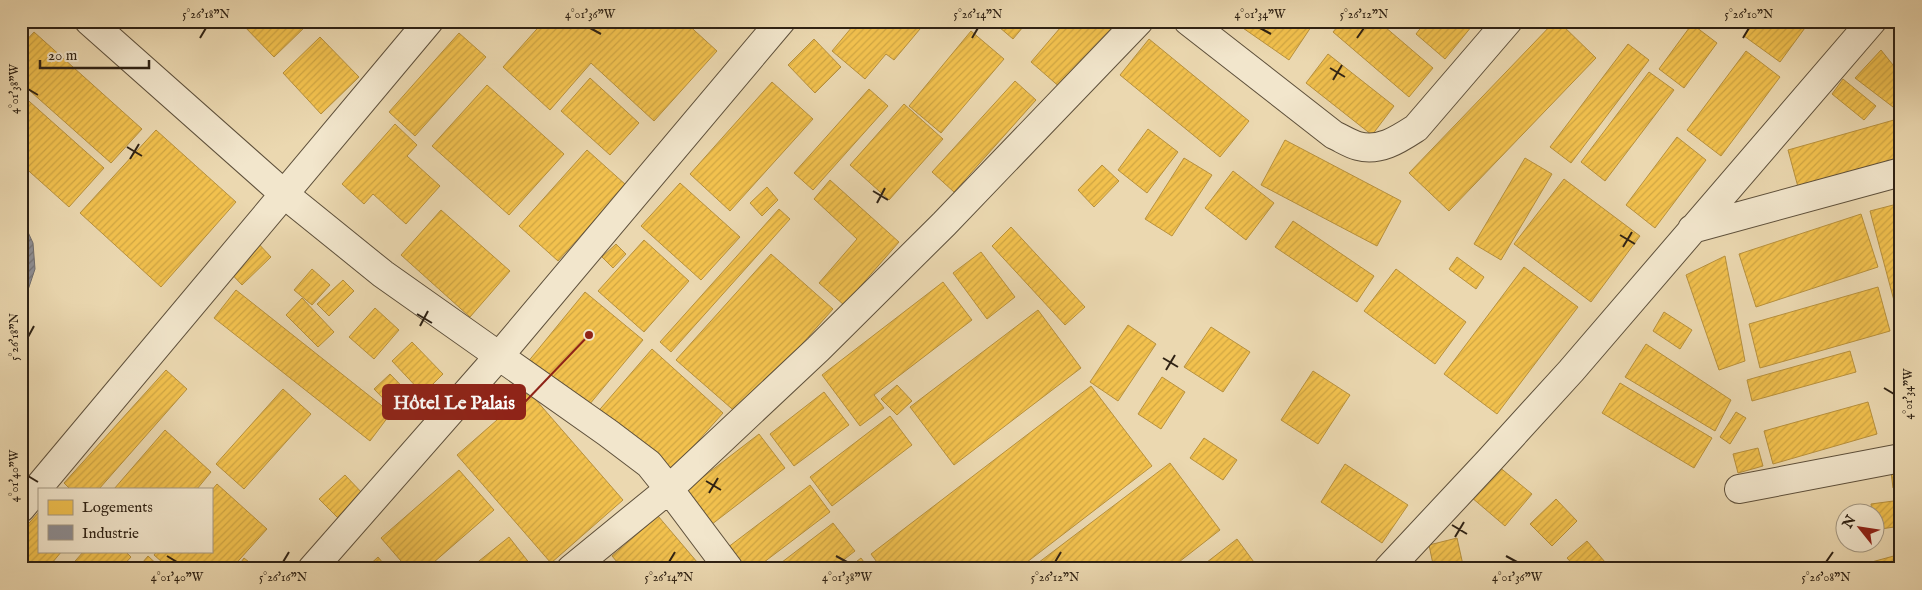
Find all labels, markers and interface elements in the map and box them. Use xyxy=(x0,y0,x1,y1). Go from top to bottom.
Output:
text: 5°26'18"N xyxy=(182,7,230,22)
text: 4°01'36"W xyxy=(565,7,616,22)
text: 5°26'14"N xyxy=(954,7,1003,22)
text: 4°01'34"W xyxy=(1234,7,1286,22)
text: 5°26'12"N xyxy=(1340,7,1389,22)
text: 5°26'10"N xyxy=(1725,7,1774,22)
scale bar xyxy=(40,38,149,70)
text: 20 m xyxy=(48,46,78,65)
text: 4°01'38"W xyxy=(7,64,22,114)
text: 5°26'18"N xyxy=(7,313,22,361)
text: 4°01'34"W xyxy=(1901,368,1916,420)
callout: Hôtel Le Palais xyxy=(383,385,525,419)
text: Hôtel Le Palais xyxy=(393,392,515,416)
text: 4°01'40"W xyxy=(7,449,22,502)
legend xyxy=(38,488,212,552)
text: Logements xyxy=(82,498,153,517)
north arrow xyxy=(1834,502,1884,552)
text: N xyxy=(1838,512,1860,533)
text: Industrie xyxy=(82,524,139,543)
text: 4°01'40"W xyxy=(151,570,204,585)
text: 5°26'16"N xyxy=(259,570,308,585)
text: 5°26'14"N xyxy=(645,570,694,585)
text: 4°01'38"W xyxy=(822,570,872,585)
text: 5°26'12"N xyxy=(1031,570,1080,585)
text: 4°01'36"W xyxy=(1492,570,1543,585)
text: 5°26'08"N xyxy=(1801,570,1851,585)

